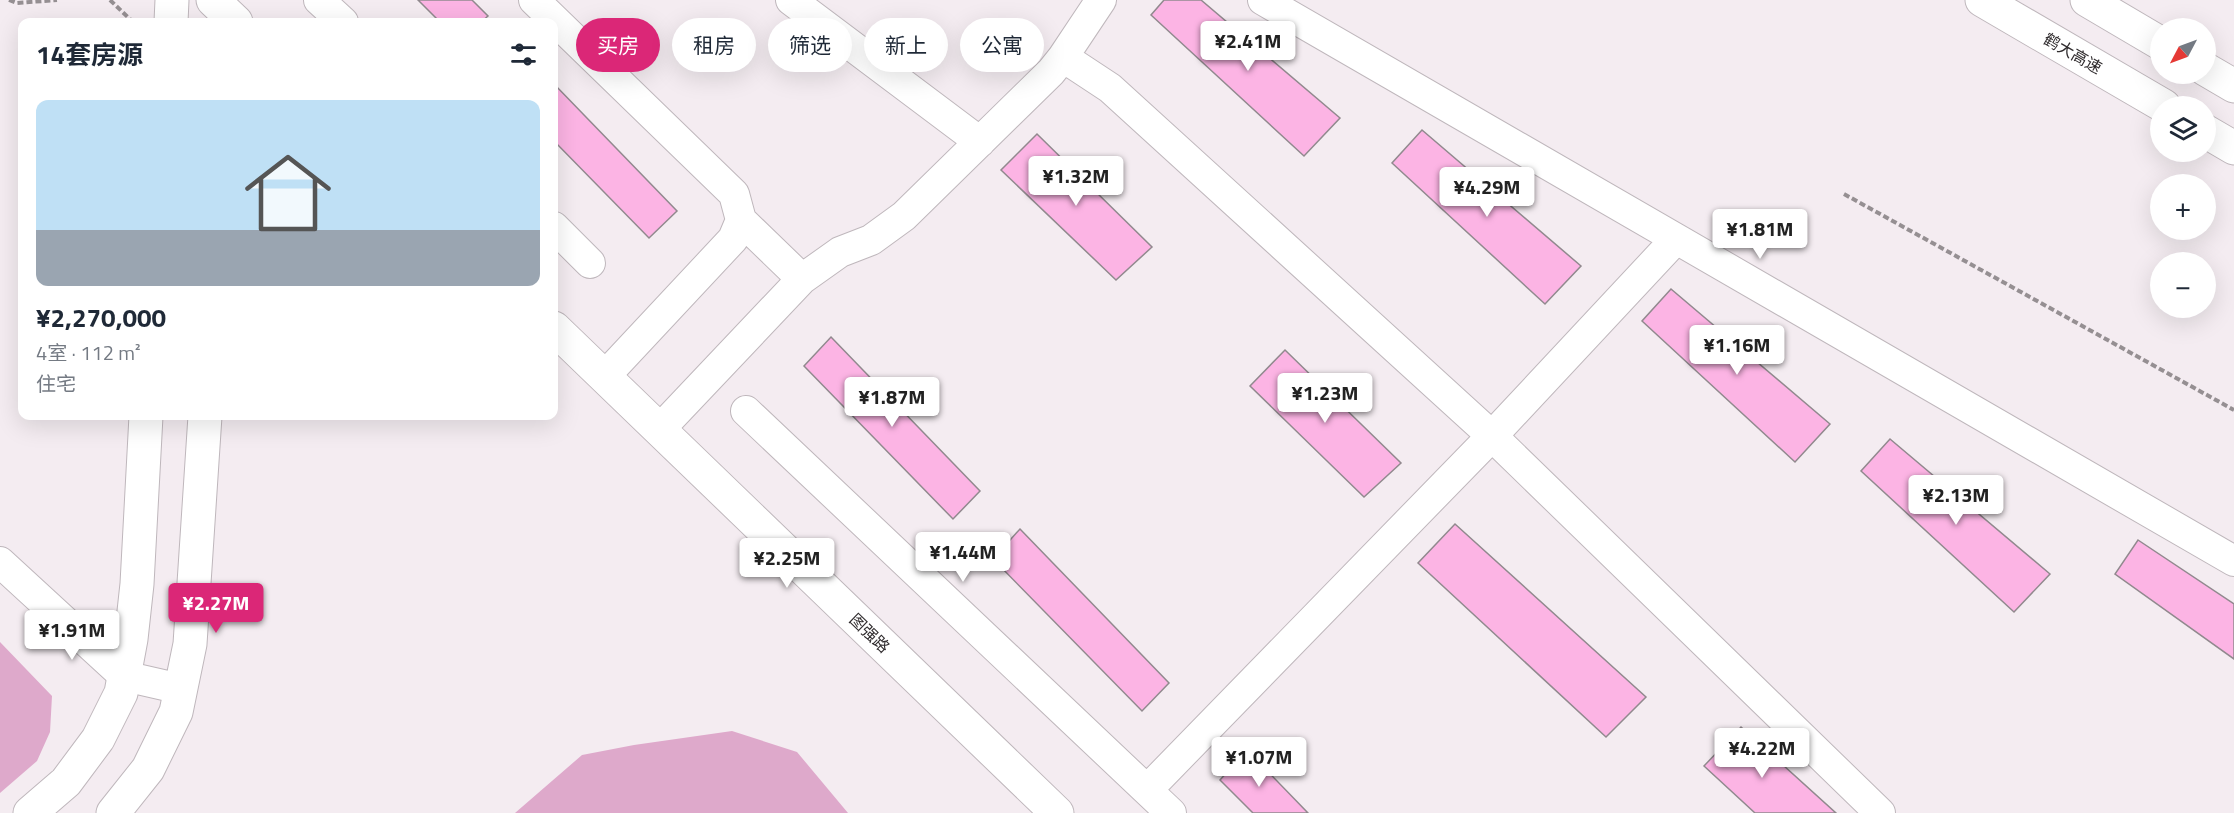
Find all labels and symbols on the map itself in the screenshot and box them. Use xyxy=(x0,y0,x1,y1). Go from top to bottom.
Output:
north arrow xyxy=(2150,18,2216,84)
pin: ¥2.41M xyxy=(1199,21,1297,72)
street label: 鹤大高速 xyxy=(2039,27,2107,79)
pin: ¥1.32M xyxy=(1027,156,1125,207)
pin: ¥4.29M xyxy=(1438,167,1536,218)
pin: ¥1.81M xyxy=(1711,209,1809,260)
pin: ¥1.16M xyxy=(1688,325,1786,376)
pin: ¥1.23M xyxy=(1276,373,1374,424)
pin: ¥1.87M xyxy=(843,377,941,428)
pin: ¥2.13M xyxy=(1907,475,2005,526)
pin: ¥1.44M xyxy=(914,532,1012,583)
pin: ¥2.25M xyxy=(738,538,836,589)
pin: ¥2.27M xyxy=(167,583,265,634)
street label: 图强路 xyxy=(844,608,896,658)
pin: ¥1.91M xyxy=(23,610,121,661)
pin: ¥4.22M xyxy=(1713,728,1811,779)
pin: ¥1.07M xyxy=(1210,737,1308,788)

